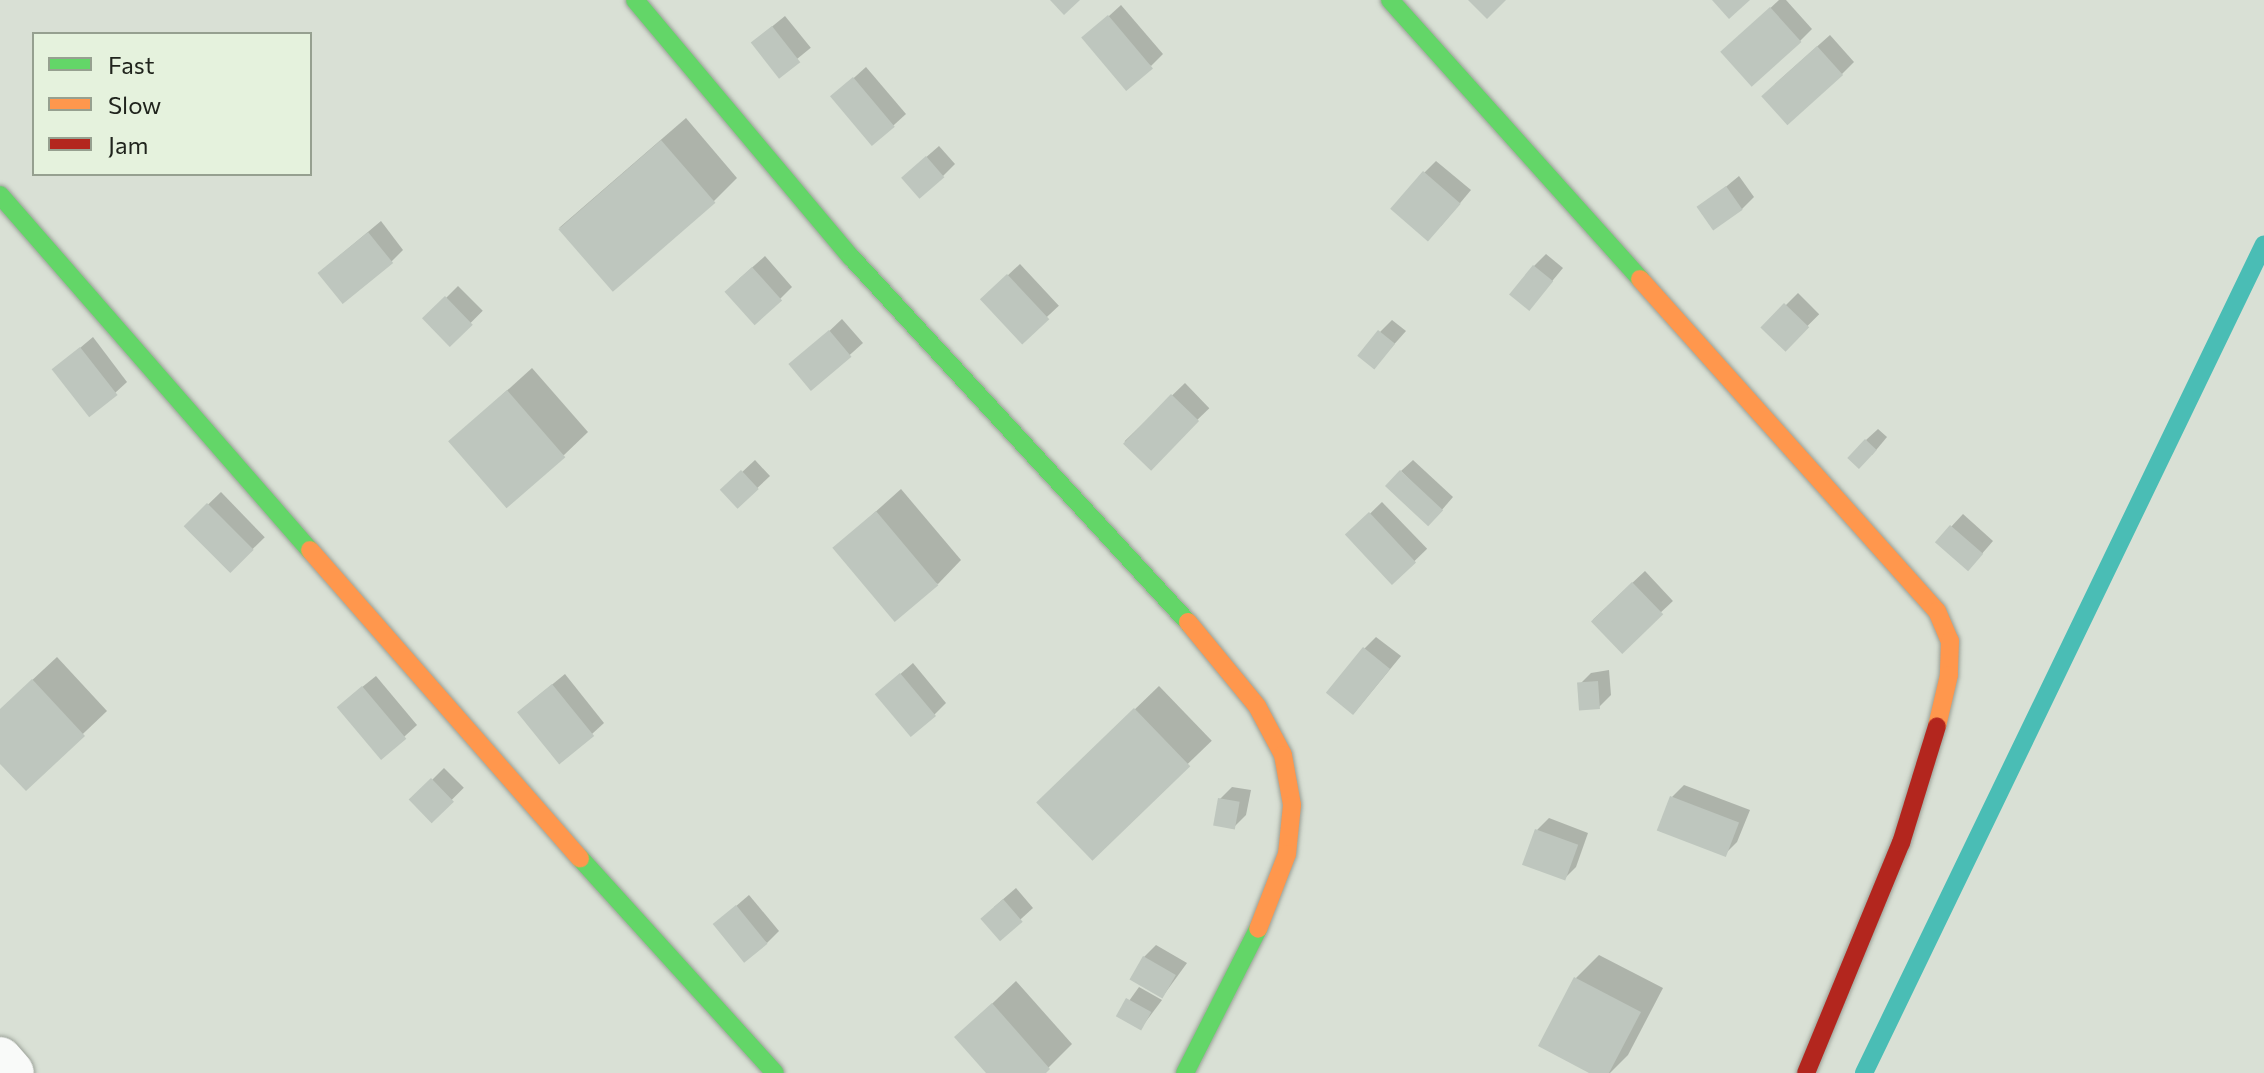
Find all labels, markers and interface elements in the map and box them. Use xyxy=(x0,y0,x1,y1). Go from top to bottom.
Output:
legend xyxy=(32,32,312,176)
text: Fast xyxy=(108,50,155,79)
text: Slow xyxy=(108,90,161,119)
text: Jam xyxy=(108,130,148,159)

